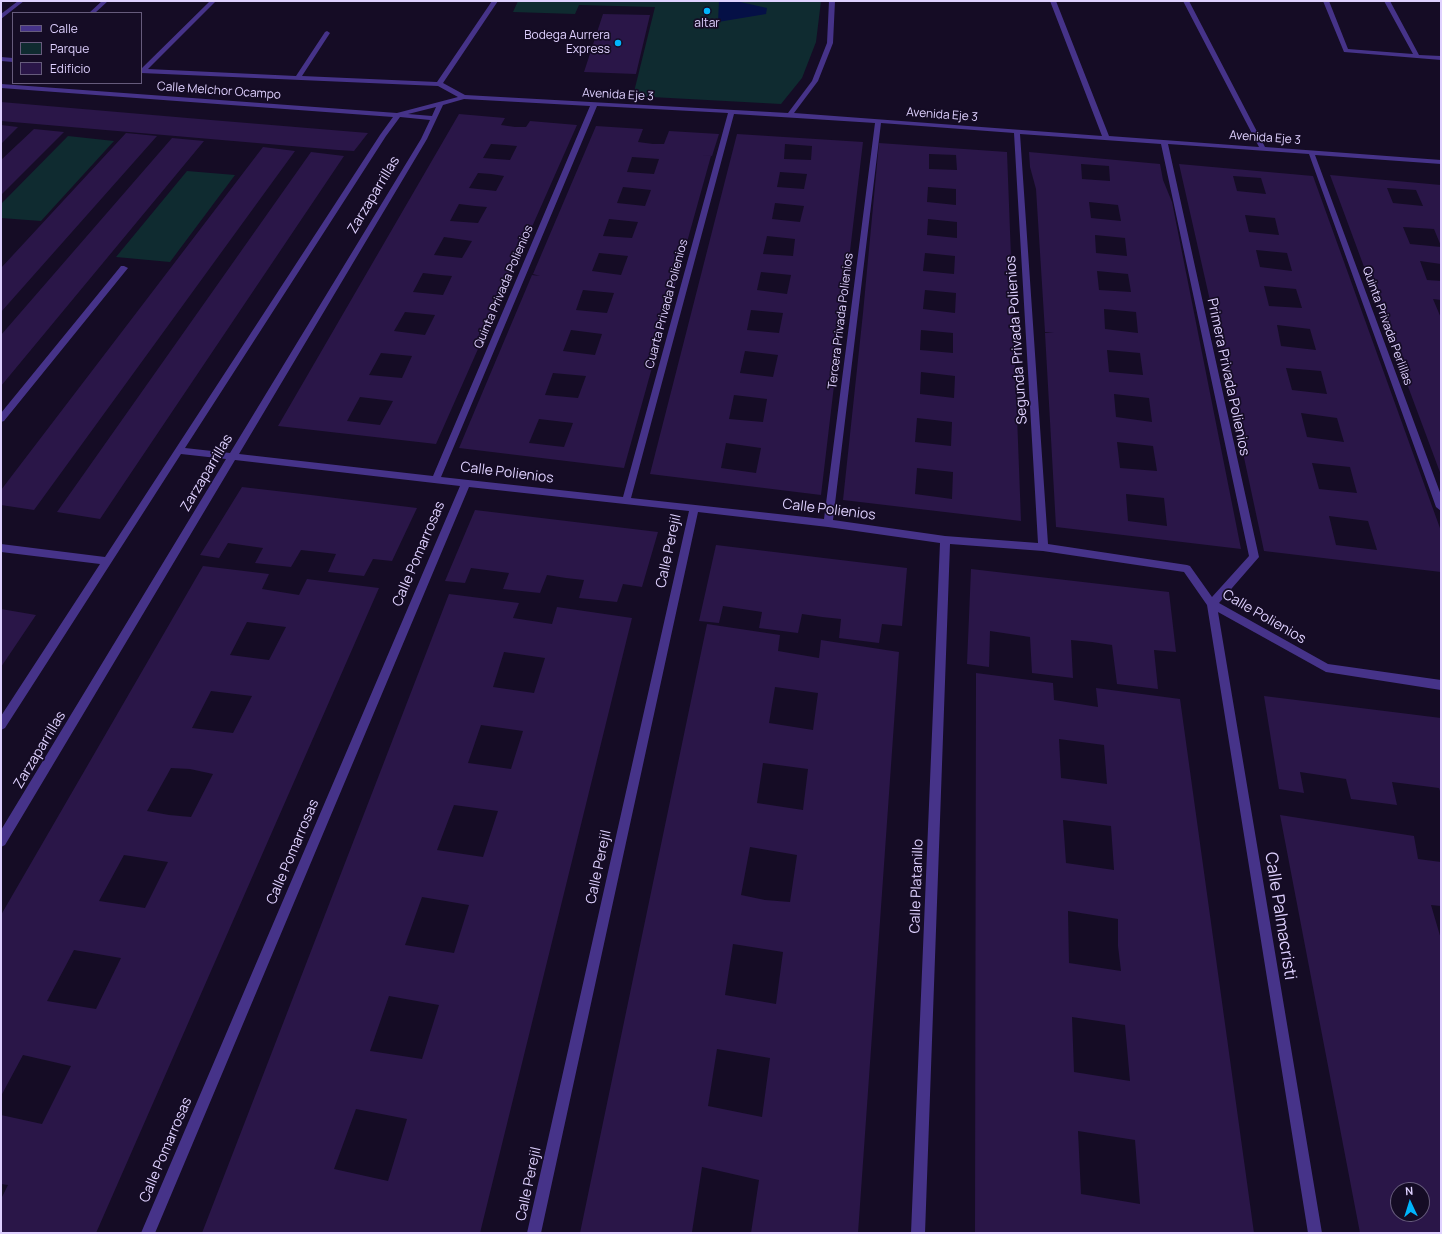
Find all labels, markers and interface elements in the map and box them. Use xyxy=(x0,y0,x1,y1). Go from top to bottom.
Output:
marker: altar xyxy=(702,6,712,16)
legend xyxy=(12,12,142,84)
place label: altar xyxy=(694,17,720,31)
text: Calle xyxy=(50,20,78,37)
place label: Bodega Aurrera Express xyxy=(524,29,610,57)
marker: Bodega Aurrera Express xyxy=(613,38,623,48)
text: Parque xyxy=(50,40,89,57)
text: Edificio xyxy=(50,60,90,77)
street label: Calle Melchor Ocampo xyxy=(157,79,281,103)
street label: Avenida Eje 3 xyxy=(582,86,654,104)
street label: Avenida Eje 3 xyxy=(906,105,978,125)
street label: Avenida Eje 3 xyxy=(1229,128,1301,148)
street label: Zarzaparrillas xyxy=(344,153,404,237)
street label: Quinta Privada Polienios xyxy=(471,223,537,351)
street label: Cuarta Privada Polienios xyxy=(643,238,691,370)
street label: Tercera Privada Polienios xyxy=(826,252,856,390)
street label: Segunda Privada Polienios xyxy=(1003,255,1031,425)
street label: Quinta Privada Perlillas xyxy=(1359,265,1415,387)
street label: Primera Privada Polienios xyxy=(1203,297,1253,457)
street label: Zarzaparrillas xyxy=(177,431,237,515)
street label: Calle Polienios xyxy=(459,459,555,487)
street label: Calle Polienios xyxy=(781,496,877,524)
street label: Calle Pomarrosas xyxy=(389,499,449,609)
street label: Calle Perejil xyxy=(653,513,685,589)
street label: Calle Polienios xyxy=(1219,586,1309,648)
street label: Zarzaparrillas xyxy=(10,708,70,792)
street label: Calle Pomarrosas xyxy=(263,797,323,907)
street label: Calle Perejil xyxy=(583,829,615,905)
street label: Calle Platanillo xyxy=(907,838,927,934)
street label: Calle Palmacristi xyxy=(1260,851,1300,981)
street label: Calle Pomarrosas xyxy=(136,1095,196,1205)
street label: Calle Perejil xyxy=(513,1146,545,1222)
north arrow xyxy=(1390,1182,1430,1222)
text: N xyxy=(1405,1183,1414,1198)

